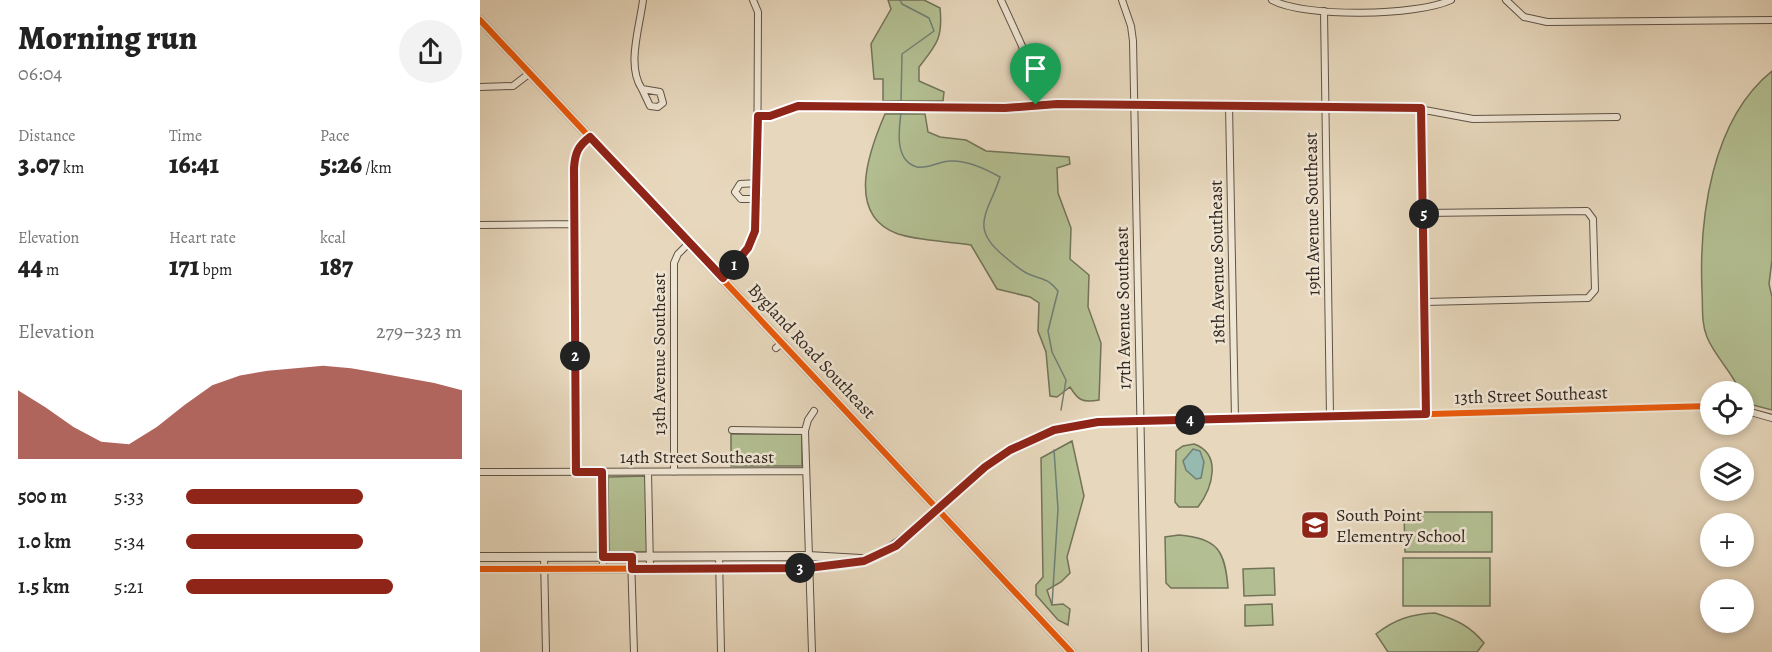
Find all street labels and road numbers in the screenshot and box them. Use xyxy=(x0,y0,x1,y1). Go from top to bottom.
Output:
street label: 19th Avenue Southeast xyxy=(1299,132,1325,296)
street label: 18th Avenue Southeast xyxy=(1204,180,1230,344)
street label: 17th Avenue Southeast xyxy=(1110,226,1136,390)
street label: 13th Avenue Southeast xyxy=(647,272,671,436)
street label: Bygland Road Southeast xyxy=(743,278,881,424)
street label: 13th Street Southeast xyxy=(1454,380,1608,410)
street label: 14th Street Southeast xyxy=(620,445,774,469)

